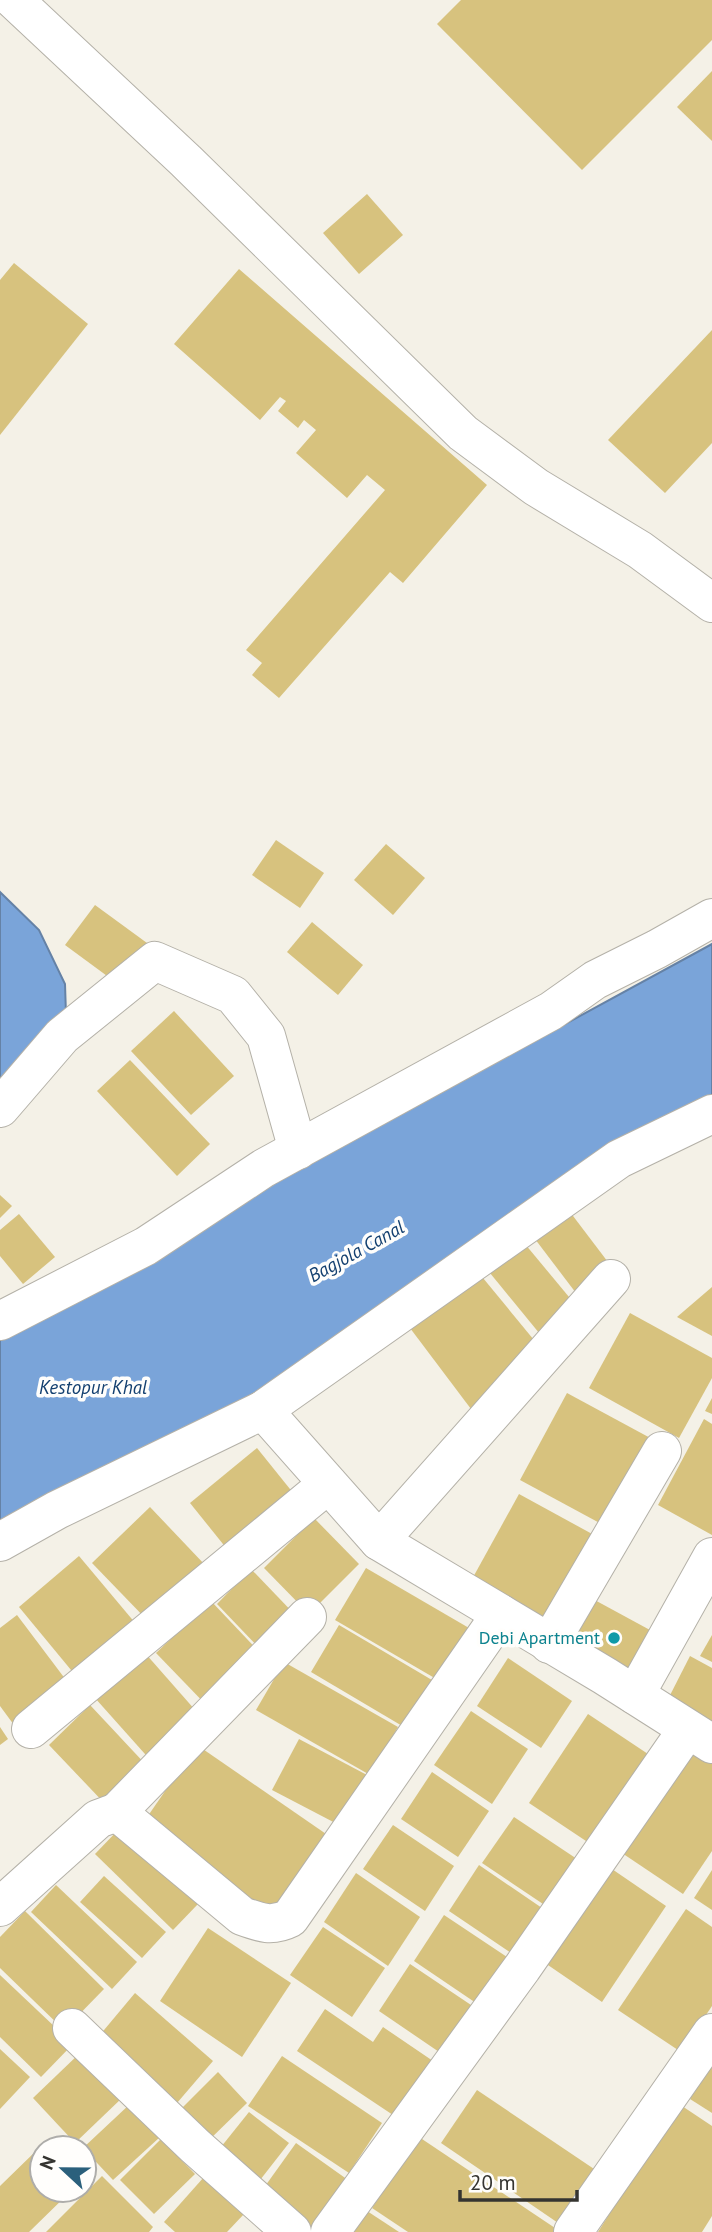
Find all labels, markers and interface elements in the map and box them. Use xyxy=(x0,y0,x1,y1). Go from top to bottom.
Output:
water label: Bagjola Canal xyxy=(304,1215,408,1287)
water label: Kestopur Khal xyxy=(39,1375,147,1399)
place label: Debi Apartment xyxy=(479,1626,600,1649)
marker: Debi Apartment xyxy=(606,1630,622,1646)
north arrow xyxy=(28,2134,98,2204)
text: N xyxy=(34,2152,61,2173)
scale bar xyxy=(460,2158,577,2202)
text: 20 m xyxy=(470,2169,516,2196)

